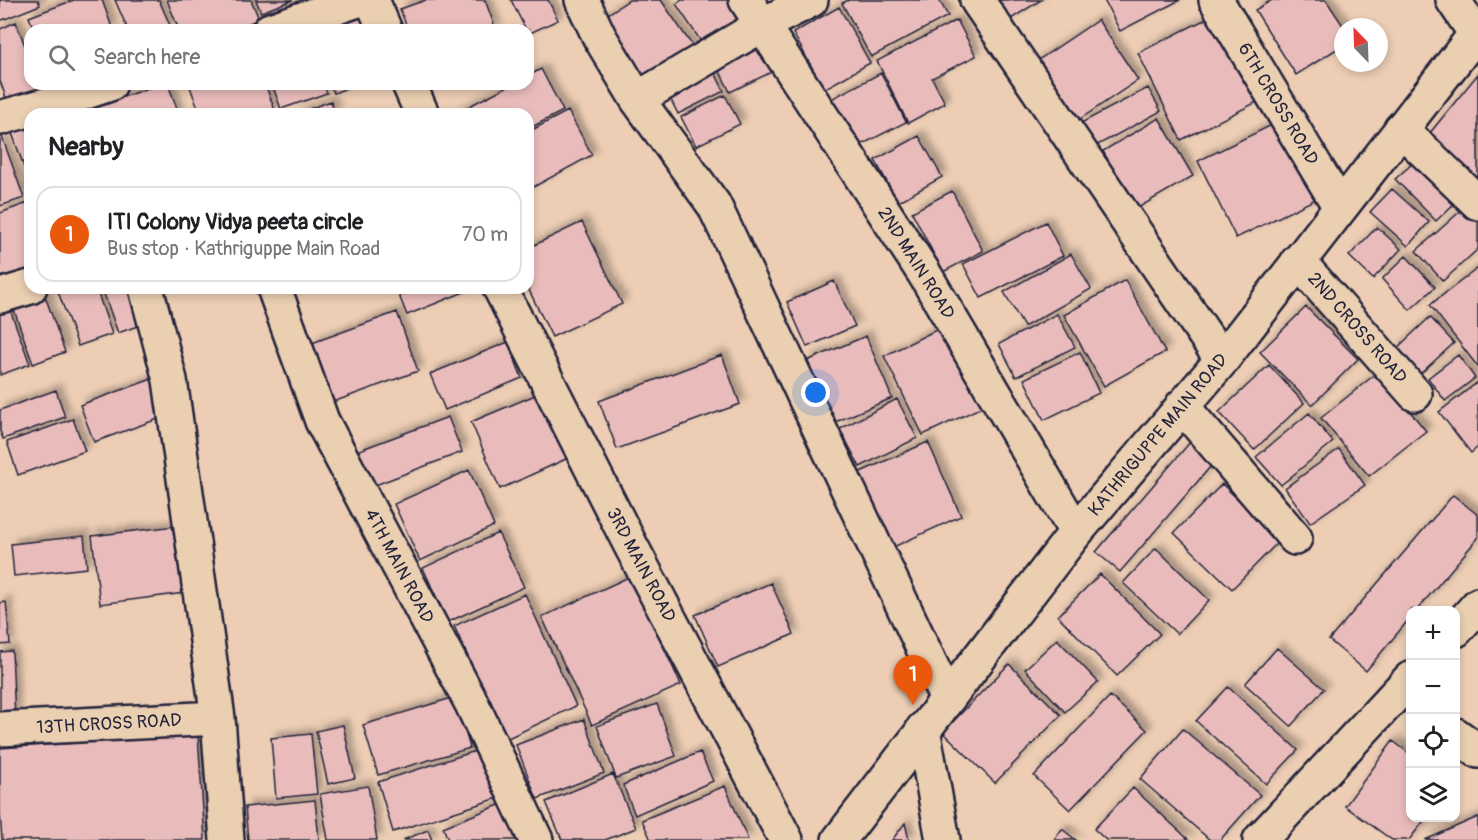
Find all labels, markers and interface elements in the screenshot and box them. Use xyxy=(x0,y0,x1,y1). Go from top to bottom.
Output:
north arrow xyxy=(1334,18,1388,72)
search box xyxy=(24,24,534,90)
street label: 6TH CROSS ROAD xyxy=(1232,39,1324,169)
icon: search xyxy=(45,41,78,74)
text: Search here xyxy=(93,43,200,71)
text: Nearby xyxy=(48,131,124,163)
street label: 2ND MAIN ROAD xyxy=(872,203,960,323)
text: ITI Colony Vidya peeta circle xyxy=(107,208,363,236)
text: 1 xyxy=(66,222,73,247)
text: 70 m xyxy=(462,222,508,247)
text: Bus stop · Kathriguppe Main Road xyxy=(107,236,380,261)
street label: 2ND CROSS ROAD xyxy=(1302,268,1412,388)
street label: KATHRIGUPPE MAIN ROAD xyxy=(1083,349,1233,521)
your location xyxy=(801,378,830,407)
street label: 3RD MAIN ROAD xyxy=(601,504,681,626)
street label: 4TH MAIN ROAD xyxy=(359,505,439,627)
map controls xyxy=(1406,606,1460,822)
button: + xyxy=(1406,606,1460,660)
pin: 1 xyxy=(894,656,932,705)
button: − xyxy=(1406,660,1460,714)
street label: 13TH CROSS ROAD xyxy=(36,709,182,739)
button: locate xyxy=(1406,714,1460,768)
button: layers xyxy=(1406,768,1460,822)

